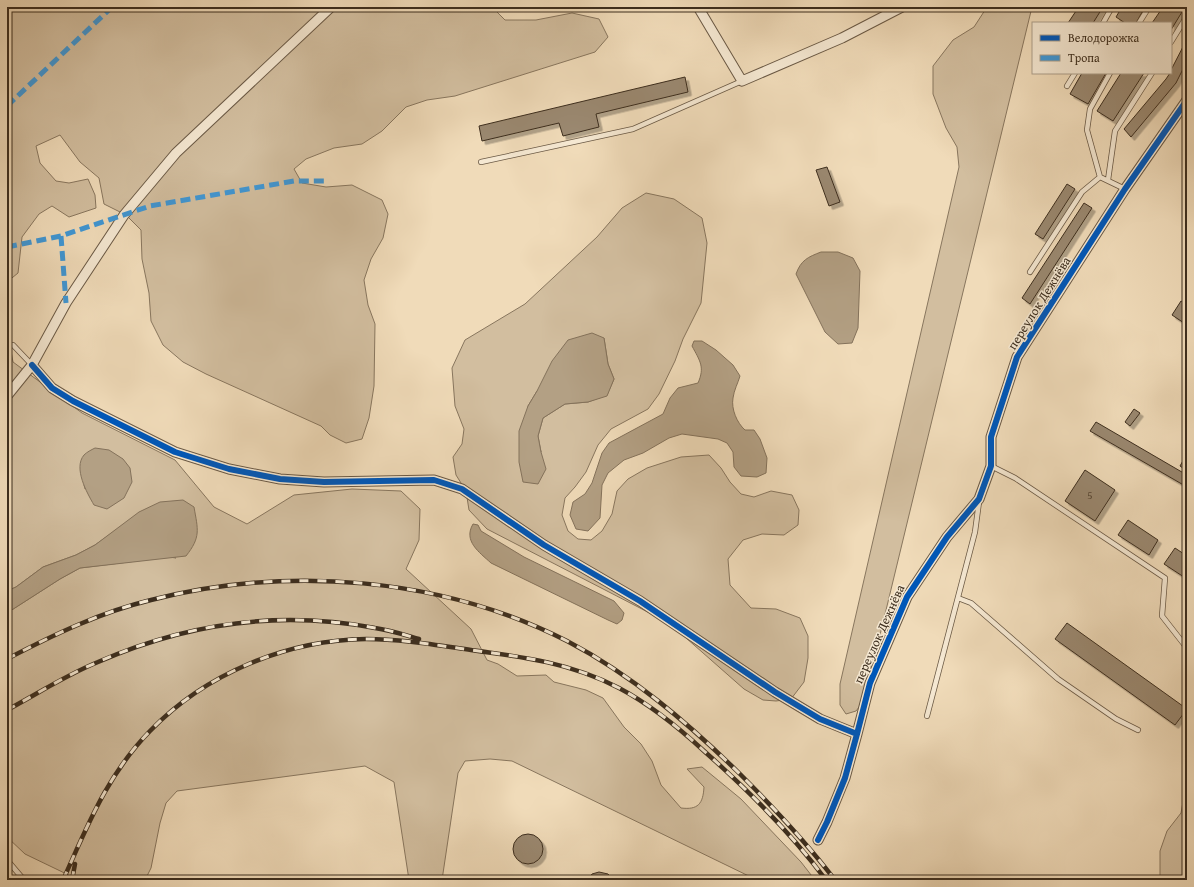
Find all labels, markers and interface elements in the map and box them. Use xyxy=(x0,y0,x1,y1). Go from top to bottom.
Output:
legend xyxy=(1032,22,1172,74)
text: Велодорожка xyxy=(1068,29,1139,46)
text: Тропа xyxy=(1068,49,1100,66)
street label: переулок Дежнёва xyxy=(1003,252,1076,353)
house number: 5 xyxy=(1087,487,1093,503)
street label: переулок Дежнёва xyxy=(849,581,910,687)

